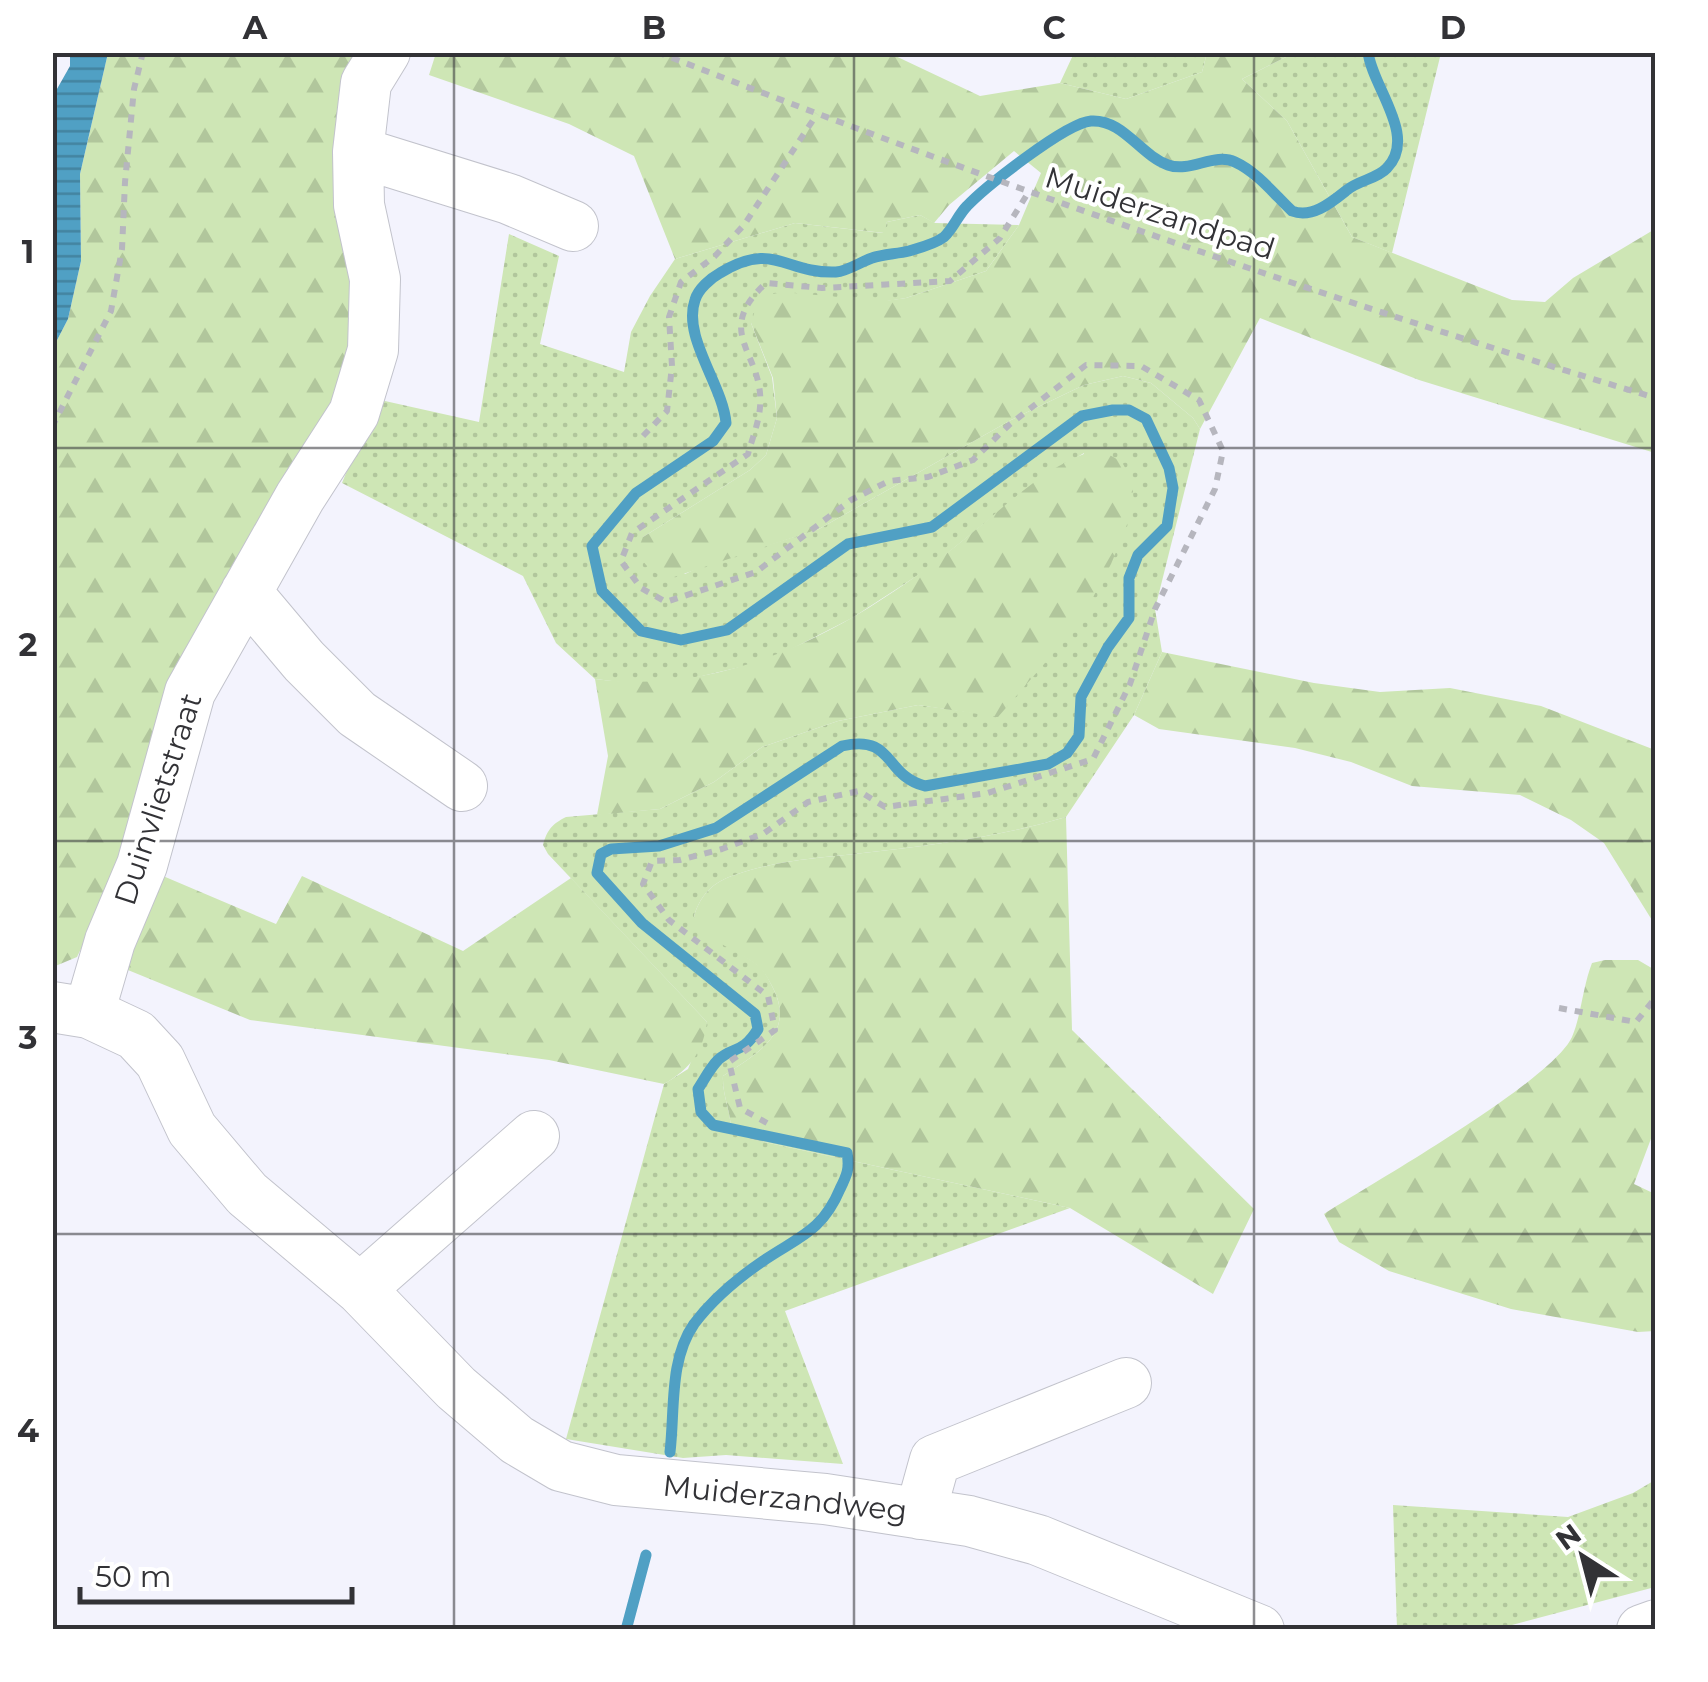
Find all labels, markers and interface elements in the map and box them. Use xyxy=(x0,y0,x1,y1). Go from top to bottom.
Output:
text: A xyxy=(242,8,268,47)
text: B xyxy=(642,8,666,47)
text: C xyxy=(1042,8,1066,47)
text: D xyxy=(1440,8,1466,47)
street label: Muiderzandpad xyxy=(1040,158,1280,268)
text: 1 xyxy=(22,232,34,271)
text: 2 xyxy=(19,625,37,664)
street label: Duinvlietstraat xyxy=(106,688,210,910)
text: 3 xyxy=(18,1018,37,1057)
text: 4 xyxy=(17,1411,39,1450)
street label: Muiderzandweg xyxy=(661,1467,909,1529)
north arrow xyxy=(1533,1507,1633,1607)
text: N xyxy=(1549,1516,1587,1557)
scale bar xyxy=(80,1542,352,1604)
text: 50 m xyxy=(95,1558,172,1595)

